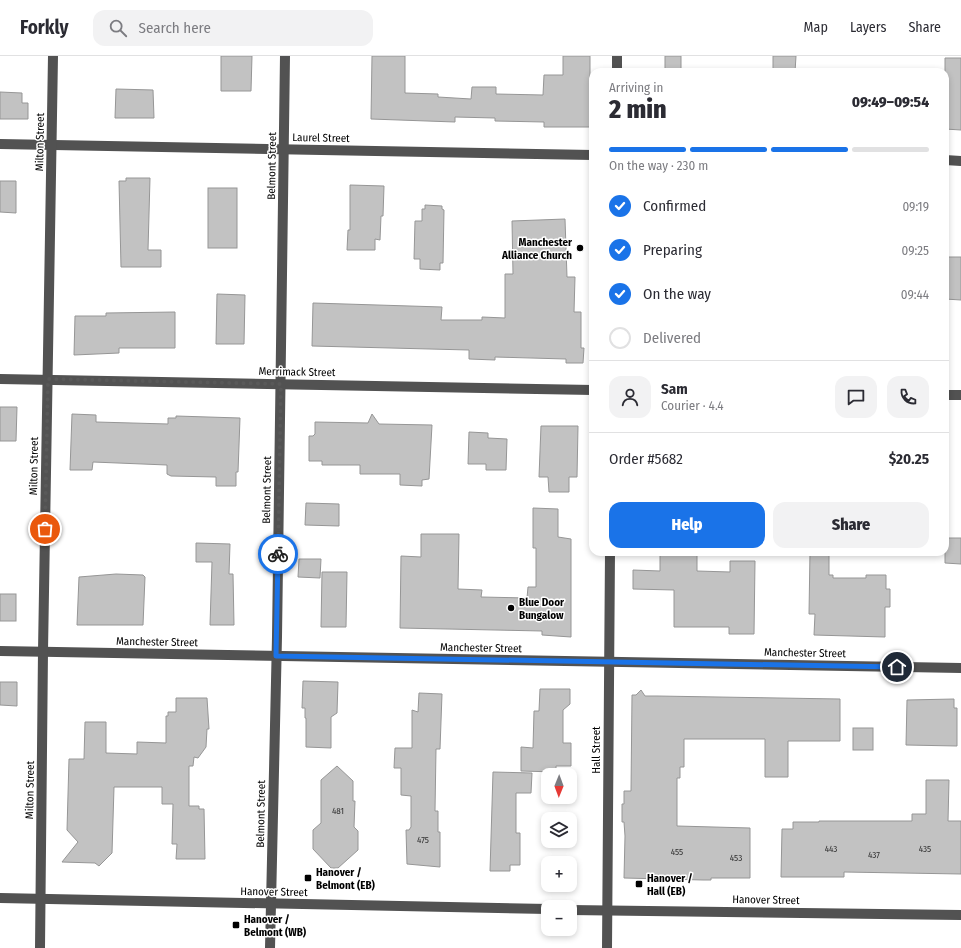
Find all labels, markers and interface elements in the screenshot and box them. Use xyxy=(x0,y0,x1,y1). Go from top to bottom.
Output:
search box xyxy=(93,10,373,46)
text: Forkly xyxy=(20,16,69,39)
icon: search xyxy=(107,17,129,39)
text: Search here xyxy=(139,19,211,37)
text: Map xyxy=(804,19,828,36)
text: Layers xyxy=(850,19,886,36)
text: Share xyxy=(908,19,941,36)
text: Arriving in xyxy=(609,80,663,95)
text: 09:49–09:54 xyxy=(852,93,929,111)
text: 2 min xyxy=(609,94,667,125)
street label: Milton Street xyxy=(33,112,47,171)
street label: Laurel Street xyxy=(292,131,350,145)
street label: Belmont Street xyxy=(265,132,279,200)
text: On the way · 230 m xyxy=(609,158,708,173)
icon: check xyxy=(609,195,631,217)
text: Confirmed xyxy=(643,197,706,215)
text: 09:19 xyxy=(902,199,929,214)
place label: Manchester Alliance Church xyxy=(501,236,573,262)
icon: check xyxy=(609,239,631,261)
text: Preparing xyxy=(643,241,702,259)
marker: Manchester Alliance Church xyxy=(575,243,585,253)
text: 09:25 xyxy=(902,243,929,258)
icon: check xyxy=(609,283,631,305)
text: On the way xyxy=(643,285,711,303)
text: 09:44 xyxy=(901,287,929,302)
text: Delivered xyxy=(643,329,701,347)
street label: Merrimack Street xyxy=(258,365,336,379)
button: person xyxy=(609,376,651,418)
button: chat xyxy=(835,376,877,418)
button: phone xyxy=(887,376,929,418)
text: Sam xyxy=(661,380,688,398)
text: Courier · 4.4 xyxy=(661,398,724,413)
street label: Milton Street xyxy=(27,436,41,495)
text: Order #5682 xyxy=(609,450,683,468)
text: $20.25 xyxy=(889,450,929,468)
street label: Belmont Street xyxy=(260,456,274,524)
button: Help xyxy=(609,502,765,548)
button: Share xyxy=(773,502,929,548)
pin xyxy=(28,512,62,546)
icon: bag xyxy=(34,518,56,540)
courier xyxy=(258,534,298,574)
icon: bike xyxy=(267,543,289,565)
place label: Blue Door Bungalow xyxy=(519,596,565,622)
marker: Blue Door Bungalow xyxy=(506,603,516,613)
street label: Manchester Street xyxy=(116,635,199,649)
street label: Manchester Street xyxy=(440,641,523,655)
street label: Manchester Street xyxy=(764,646,847,660)
pin xyxy=(880,650,914,684)
icon: home xyxy=(886,656,908,678)
street label: Hall Street xyxy=(590,726,603,774)
street label: Milton Street xyxy=(23,760,37,819)
north arrow xyxy=(541,768,577,804)
map controls xyxy=(541,768,577,936)
street label: Belmont Street xyxy=(254,780,268,848)
house number: 481 xyxy=(332,806,344,816)
button: layers xyxy=(541,812,577,848)
house number: 475 xyxy=(417,835,429,845)
house number: 443 xyxy=(825,844,837,854)
house number: 435 xyxy=(919,844,931,854)
house number: 455 xyxy=(671,847,683,857)
house number: 437 xyxy=(868,850,880,860)
house number: 453 xyxy=(730,853,742,863)
button: + xyxy=(541,856,577,892)
place label: Hanover / Belmont (EB) xyxy=(316,866,376,892)
place label: Hanover / Hall (EB) xyxy=(647,872,693,898)
marker: Hanover / Belmont (EB) xyxy=(303,873,313,883)
marker: Hanover / Hall (EB) xyxy=(634,879,644,889)
street label: Hanover Street xyxy=(240,885,308,899)
street label: Hanover Street xyxy=(732,893,800,907)
button: − xyxy=(541,900,577,936)
place label: Hanover / Belmont (WB) xyxy=(244,913,307,939)
marker: Hanover / Belmont (WB) xyxy=(231,920,241,930)

